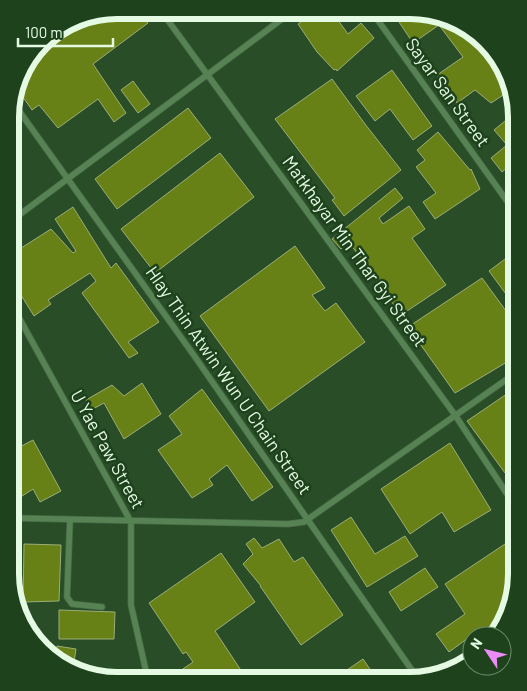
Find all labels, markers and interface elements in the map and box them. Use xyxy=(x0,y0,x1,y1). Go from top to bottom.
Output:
scale bar xyxy=(18,15,112,47)
text: 100 m xyxy=(25,23,63,41)
street label: Sayar San Street xyxy=(401,33,495,151)
street label: Matkhayar Min Thar Gyi Street xyxy=(278,151,432,351)
street label: Hlay Thin Atwin Wun U Chain Street xyxy=(142,262,316,498)
street label: U Yae Paw Street xyxy=(66,386,150,512)
north arrow xyxy=(462,626,512,676)
text: N xyxy=(466,635,486,652)

